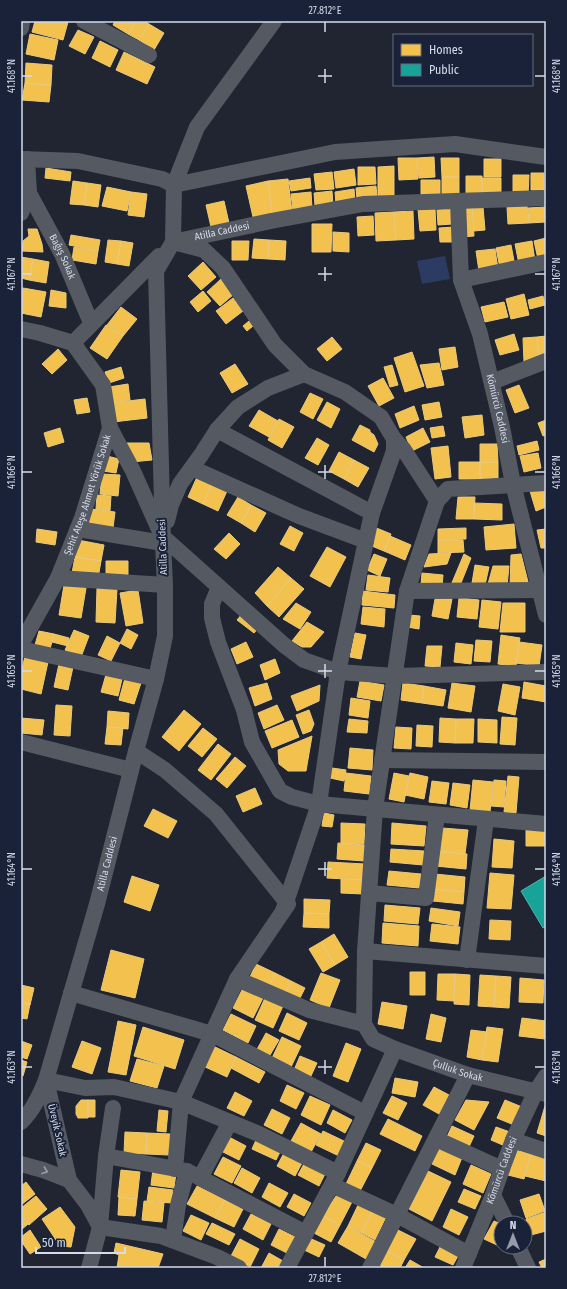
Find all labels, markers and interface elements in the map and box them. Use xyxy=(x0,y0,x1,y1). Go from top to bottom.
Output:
text: 27.812°E xyxy=(309,5,342,17)
legend xyxy=(393,34,533,86)
text: Homes xyxy=(429,43,463,57)
text: 41.168°N xyxy=(6,59,18,93)
text: 41.168°N xyxy=(551,59,563,93)
text: Public xyxy=(429,63,459,77)
street label: Atilla Caddesi xyxy=(193,220,251,243)
street label: Bağış Sokak xyxy=(46,232,78,281)
text: 41.167°N xyxy=(6,258,18,290)
text: 41.167°N xyxy=(551,258,563,290)
street label: Kömürcü Caddesi xyxy=(484,373,511,444)
street label: Şehit Ateşe Ahmet Yörük Sokak xyxy=(62,433,114,557)
text: 41.166°N xyxy=(6,455,18,489)
text: 41.166°N xyxy=(551,455,563,489)
street label: Atilla Caddesi xyxy=(156,519,170,575)
text: 41.165°N xyxy=(6,654,18,688)
text: 41.165°N xyxy=(551,654,563,688)
street label: Atilla Caddesi xyxy=(95,835,120,892)
text: 41.164°N xyxy=(6,852,18,886)
text: 41.164°N xyxy=(551,852,563,886)
text: 41.163°N xyxy=(6,1050,18,1084)
text: 41.163°N xyxy=(551,1050,563,1084)
street label: Çulluk Sokak xyxy=(431,1057,484,1084)
street label: Üveyik Sokak xyxy=(45,1102,70,1158)
street label: Kömürcü Caddesi xyxy=(484,1135,520,1206)
one-way arrow xyxy=(42,1166,49,1174)
north arrow xyxy=(493,1215,533,1255)
text: N xyxy=(510,1219,516,1232)
scale bar xyxy=(36,1229,125,1255)
text: 50 m xyxy=(42,1236,66,1250)
text: 27.812°E xyxy=(309,1273,342,1285)

